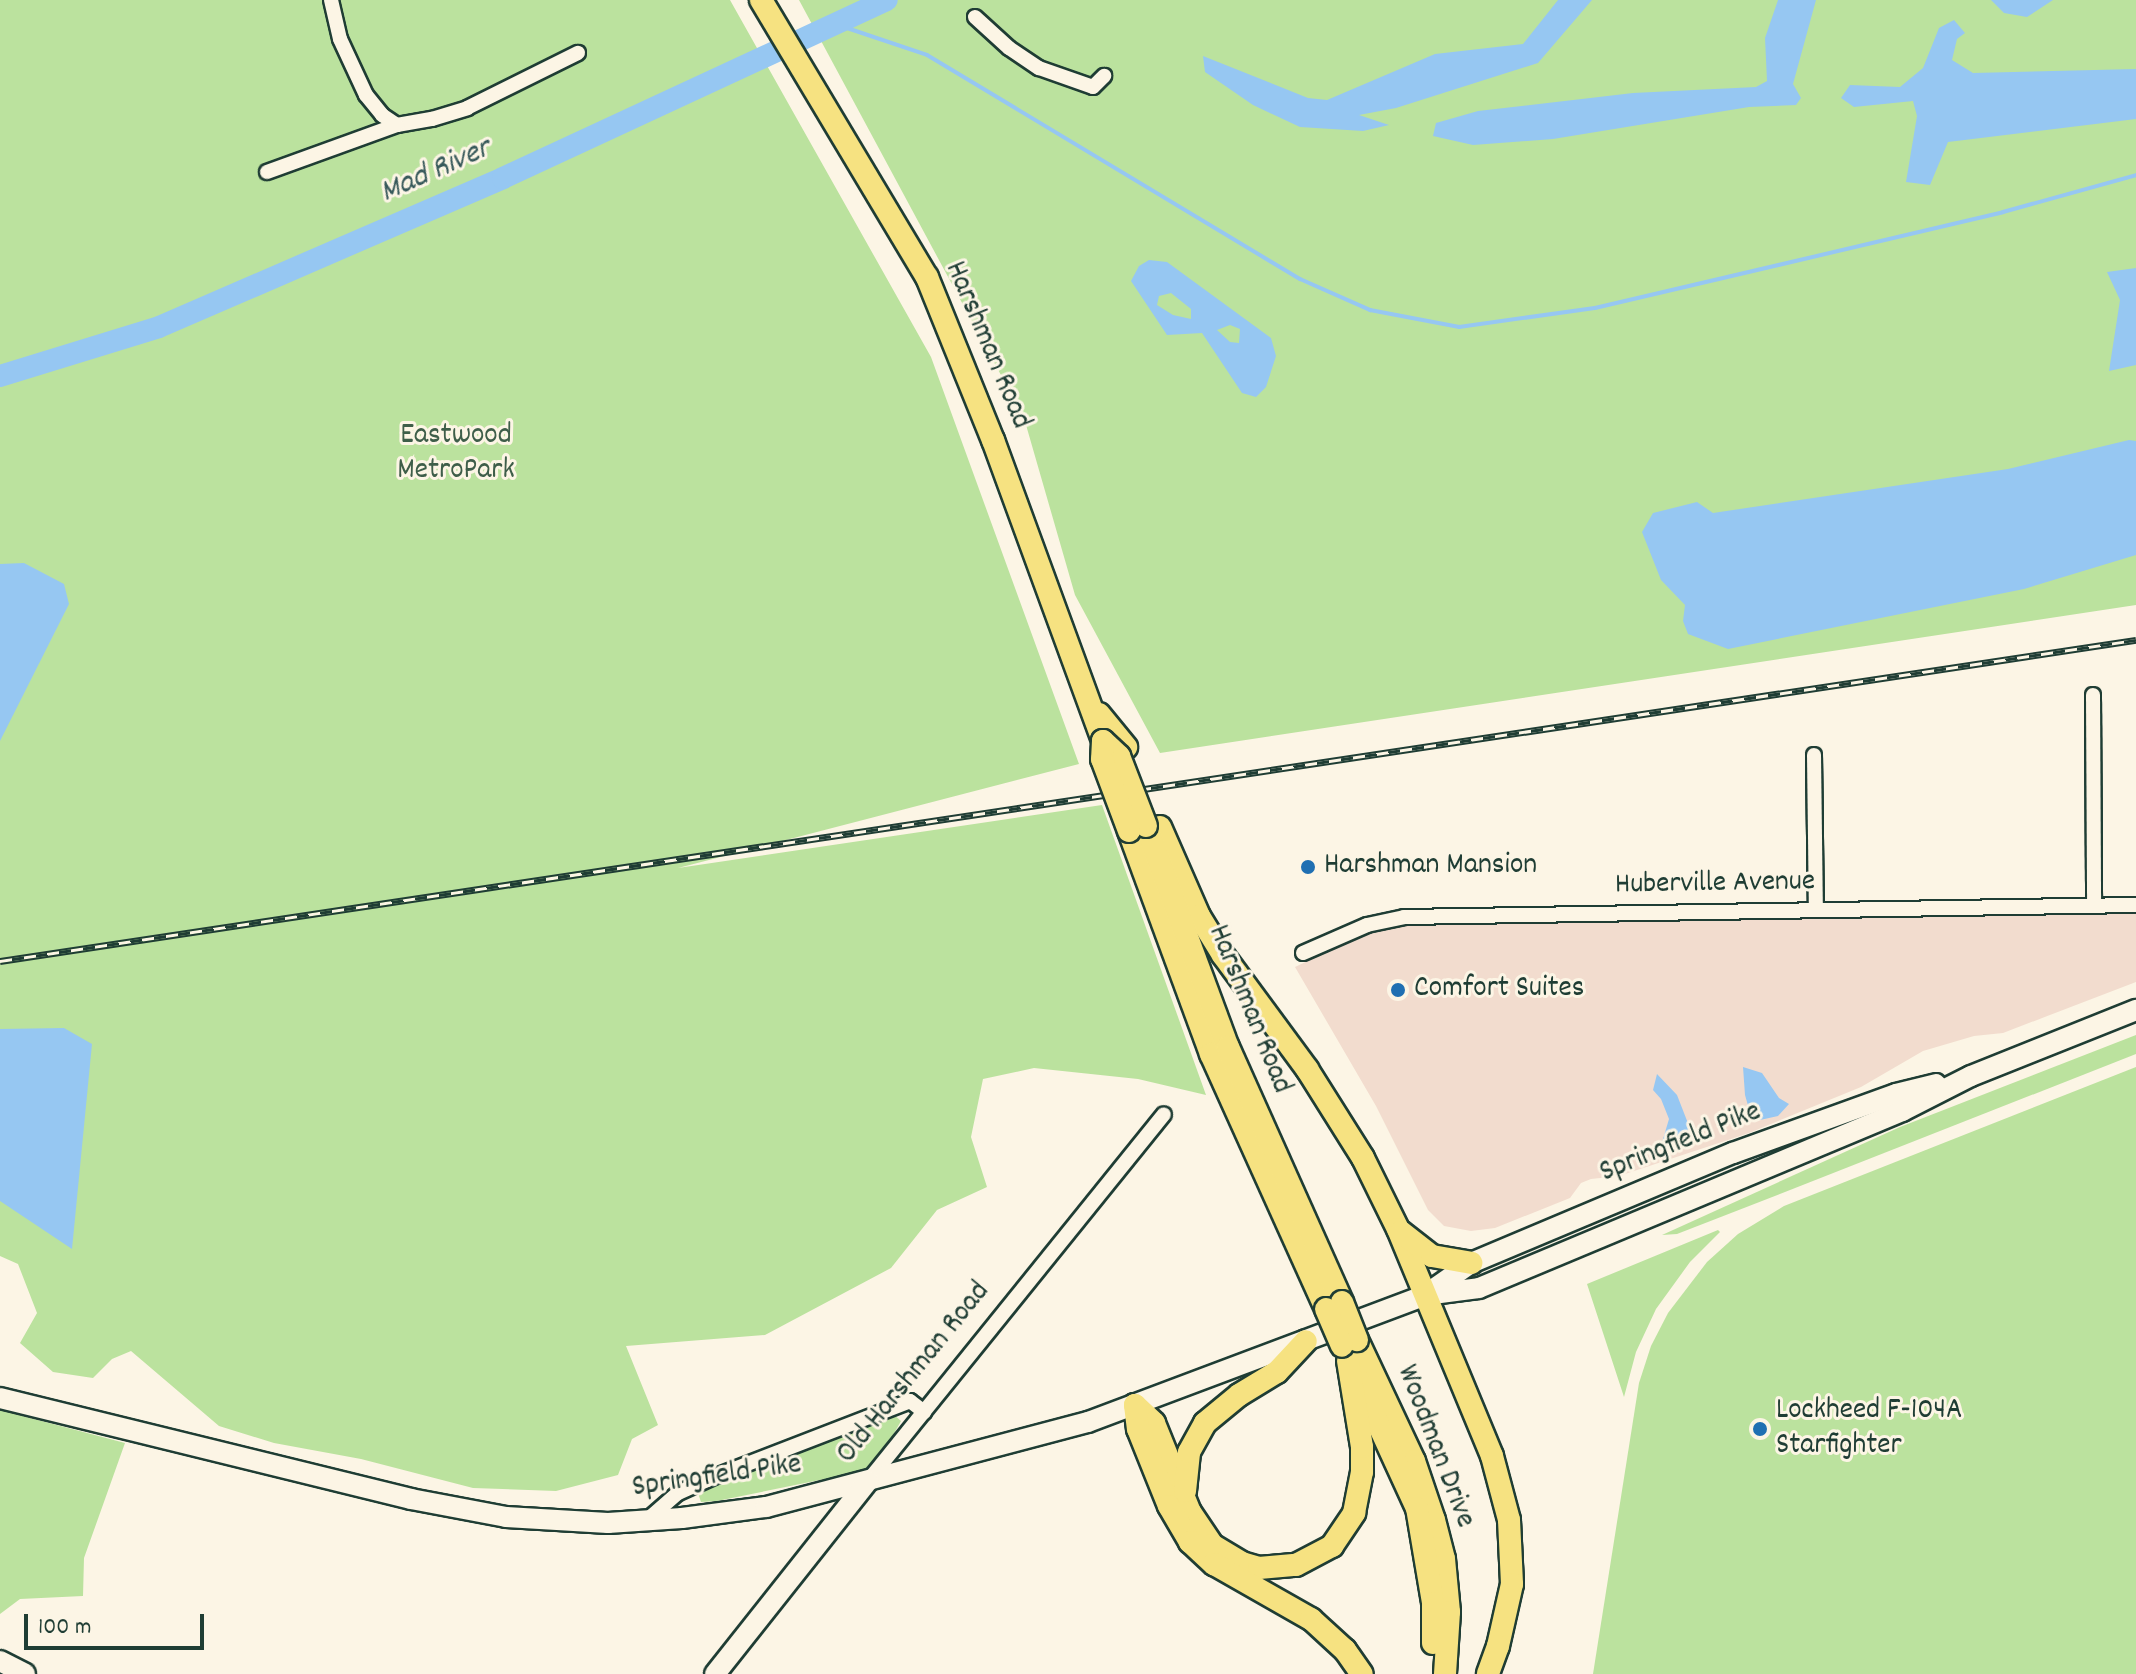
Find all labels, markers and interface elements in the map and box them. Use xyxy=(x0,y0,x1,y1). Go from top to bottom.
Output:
water label: Mad River xyxy=(375,131,497,213)
street label: Harshman Road xyxy=(935,257,1037,435)
park label: Eastwood MetroPark xyxy=(397,419,515,490)
place label: Harshman Mansion xyxy=(1324,849,1537,885)
marker: Harshman Mansion xyxy=(1299,858,1317,876)
street label: Huberville Avenue xyxy=(1615,865,1815,905)
street label: Harshman Road xyxy=(1198,921,1298,1099)
place label: Comfort Suites xyxy=(1414,972,1584,1008)
marker: Comfort Suites xyxy=(1389,981,1407,999)
street label: Springfield Pike xyxy=(1595,1095,1767,1193)
street label: Old Harshman Road xyxy=(831,1276,999,1472)
street label: Woodman Drive xyxy=(1387,1361,1481,1533)
place label: Lockheed F-104A Starfighter xyxy=(1776,1394,1962,1464)
marker: Lockheed F-104A Starfighter xyxy=(1751,1420,1769,1438)
street label: Springfield Pike xyxy=(630,1448,804,1508)
scale bar xyxy=(28,1598,208,1648)
text: 100 m xyxy=(38,1611,91,1645)

